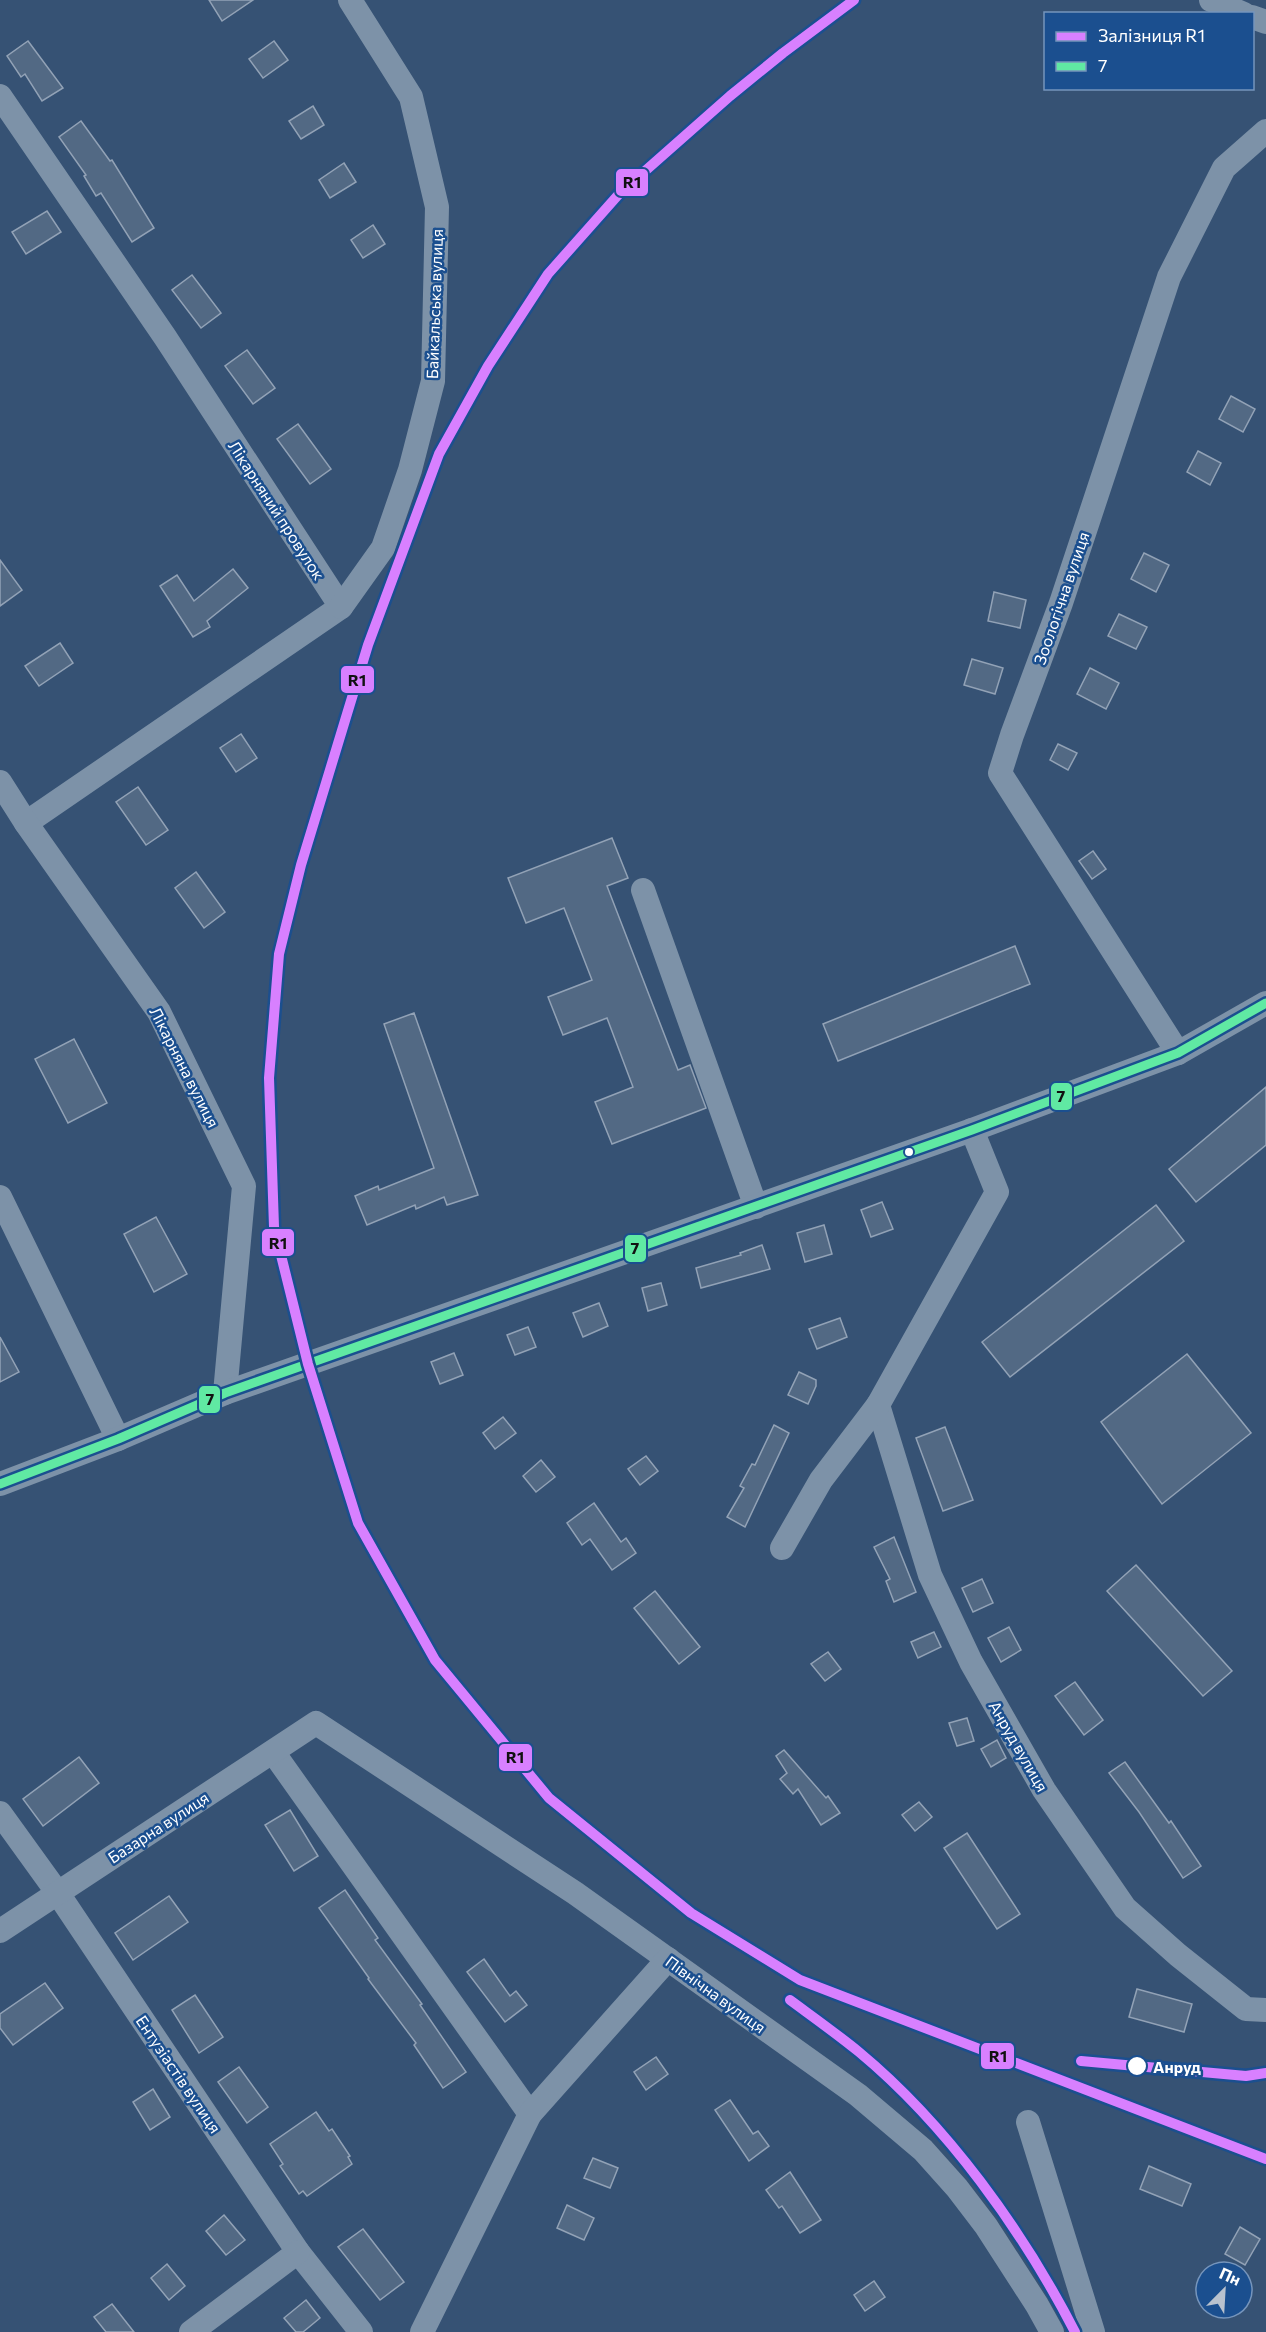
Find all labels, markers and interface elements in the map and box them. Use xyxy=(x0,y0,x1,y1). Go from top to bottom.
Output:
legend xyxy=(1044,12,1254,90)
text: Залізниця R1 xyxy=(1098,24,1205,46)
text: 7 xyxy=(1098,54,1108,76)
line badge: R1 xyxy=(615,168,649,197)
text: R1 xyxy=(623,172,641,191)
street label: Байкальська вулиця xyxy=(422,229,446,379)
street label: Лікарняний провулок xyxy=(225,437,329,583)
street label: Зоологічна вулиця xyxy=(1029,529,1093,667)
line badge: R1 xyxy=(340,665,375,694)
text: R1 xyxy=(348,670,366,689)
street label: Лікарняна вулиця xyxy=(146,1004,224,1130)
line badge: 7 xyxy=(1050,1082,1073,1111)
text: 7 xyxy=(1057,1086,1066,1105)
unlabelled marker xyxy=(903,1146,915,1158)
line badge: R1 xyxy=(261,1228,295,1257)
text: R1 xyxy=(269,1233,287,1252)
line badge: 7 xyxy=(624,1234,647,1263)
text: 7 xyxy=(631,1238,640,1257)
line badge: 7 xyxy=(198,1385,221,1414)
text: 7 xyxy=(206,1389,215,1408)
street label: Анруд вулиця xyxy=(985,1697,1053,1795)
line badge: R1 xyxy=(498,1743,533,1772)
text: R1 xyxy=(506,1747,524,1766)
street label: Базарна вулиця xyxy=(104,1787,212,1867)
street label: Північна вулиця xyxy=(662,1951,770,2037)
street label: Ентузіастів вулиця xyxy=(133,2011,225,2137)
line badge: R1 xyxy=(980,2042,1015,2070)
text: R1 xyxy=(989,2046,1007,2065)
marker: Анруд xyxy=(1126,2055,1148,2077)
place label: Анруд xyxy=(1153,2057,1201,2076)
north arrow xyxy=(1194,2260,1254,2320)
text: Пн xyxy=(1217,2263,1244,2289)

